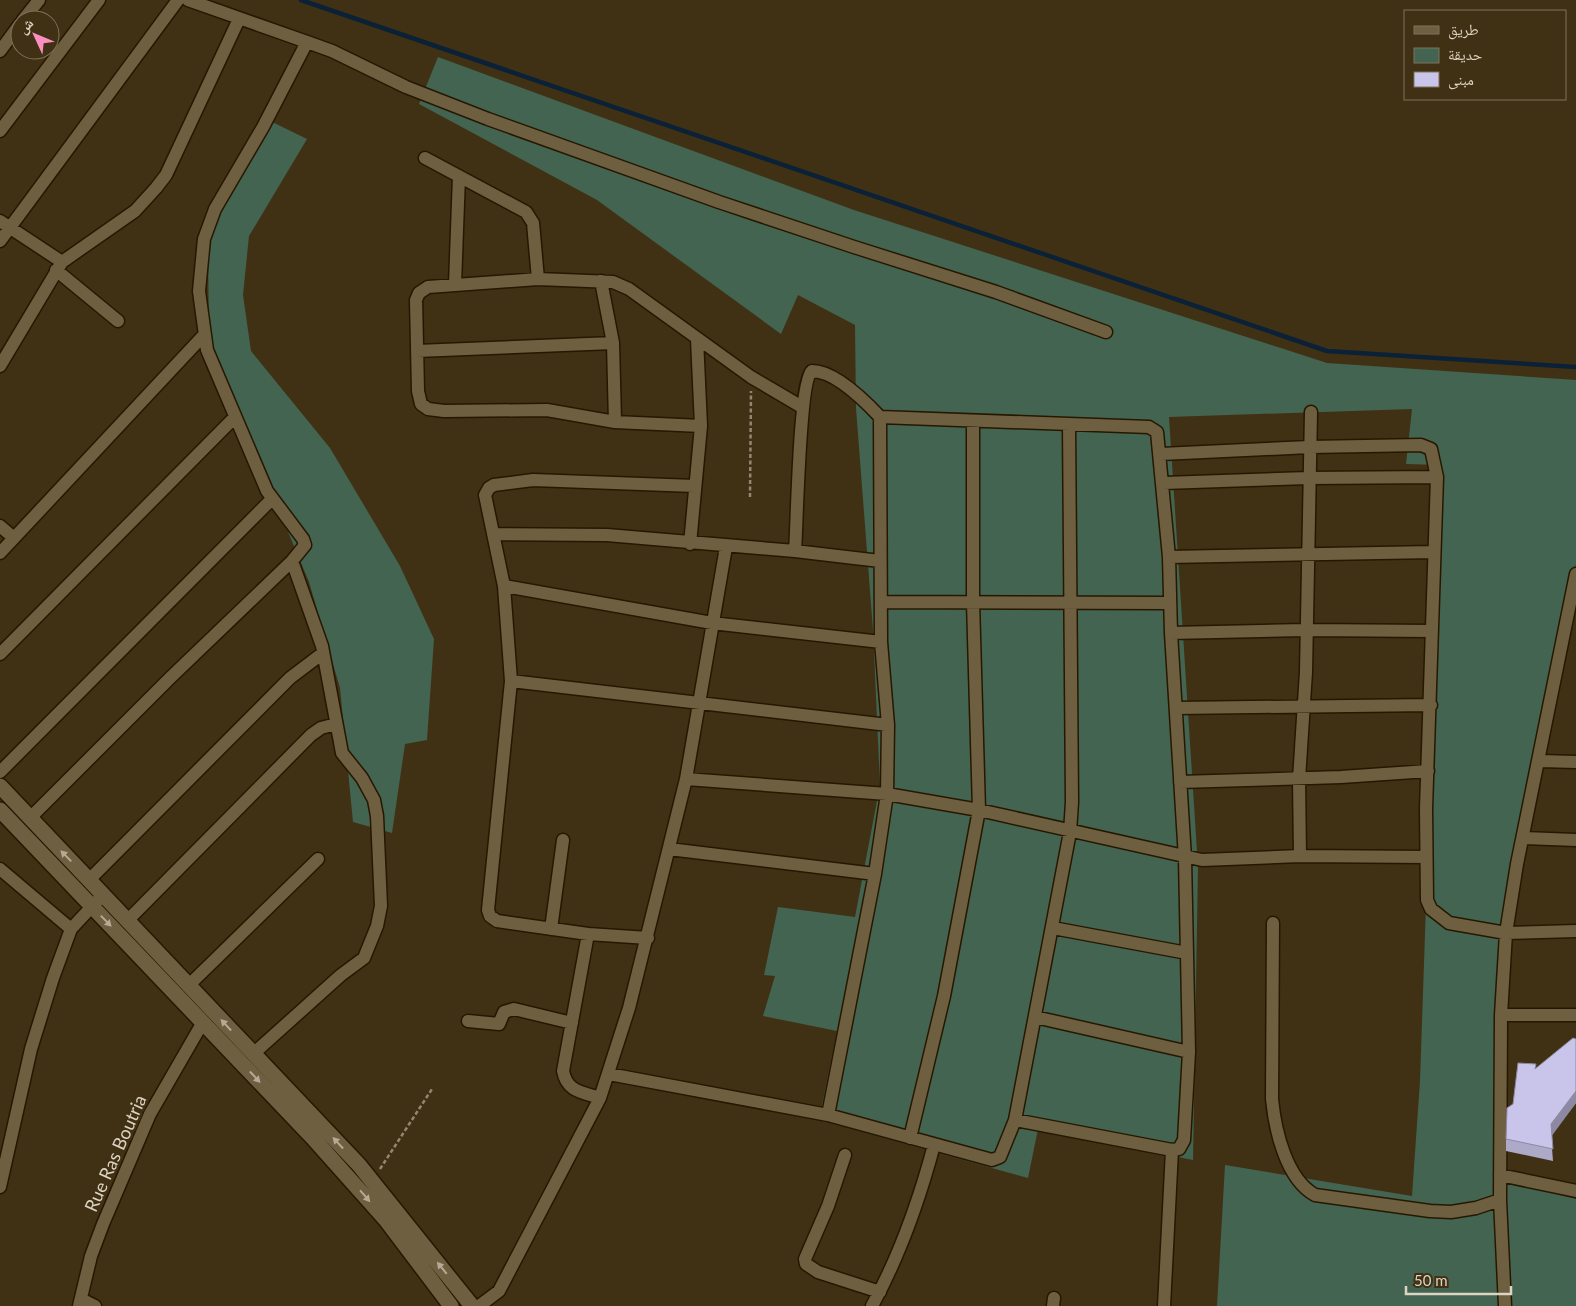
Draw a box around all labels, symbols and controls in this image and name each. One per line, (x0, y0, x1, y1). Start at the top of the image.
north arrow (10, 10, 60, 60)
legend (1404, 10, 1566, 100)
text: ش (14, 14, 37, 38)
text: طريق (1448, 20, 1479, 40)
text: حديقة (1448, 45, 1483, 63)
text: مبنى (1448, 70, 1474, 90)
one-way arrow (60, 850, 72, 862)
one-way arrow (100, 915, 112, 927)
one-way arrow (220, 1019, 232, 1031)
one-way arrow (249, 1070, 261, 1082)
street label: Rue Ras Boutria (79, 1091, 151, 1215)
one-way arrow (332, 1137, 344, 1149)
one-way arrow (359, 1190, 371, 1202)
one-way arrow (436, 1262, 447, 1275)
scale bar (1406, 1264, 1511, 1296)
text: 50 m (1414, 1271, 1448, 1289)

